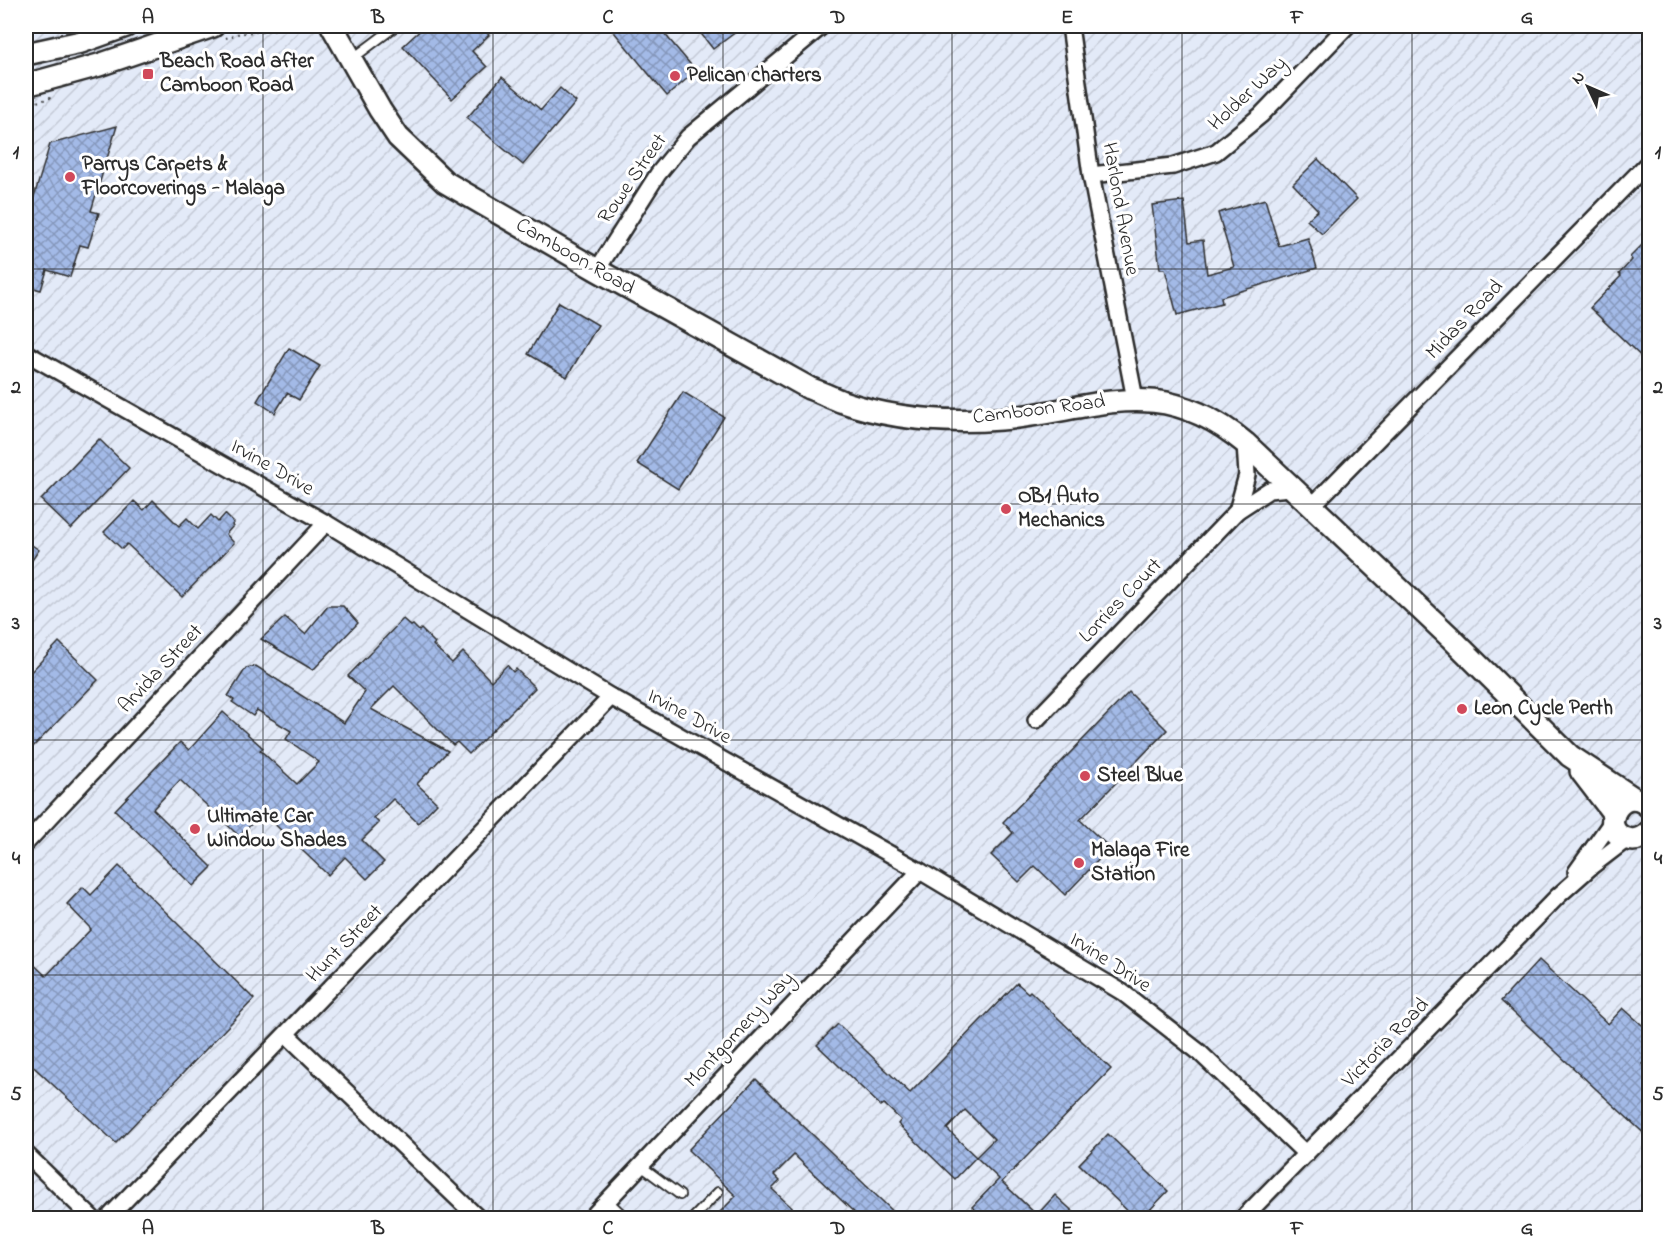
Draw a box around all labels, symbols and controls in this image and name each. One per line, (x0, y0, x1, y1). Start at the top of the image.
text: A (142, 4, 154, 33)
text: B (370, 4, 385, 33)
text: C (603, 4, 614, 33)
text: D (830, 4, 845, 33)
text: E (1061, 4, 1073, 33)
text: F (1290, 4, 1304, 33)
text: G (1521, 4, 1534, 33)
place label: Beach Road after Camboon Road (159, 47, 314, 101)
street label: Holder Way (1202, 50, 1296, 140)
north arrow (1558, 57, 1618, 117)
place label: Pelican charters (687, 61, 822, 91)
text: N (1566, 66, 1591, 90)
marker: Beach Road after Camboon Road (141, 67, 155, 81)
marker: Pelican charters (668, 69, 682, 83)
street label: Rowe Street (591, 128, 675, 230)
text: 1 (13, 139, 20, 168)
text: 1 (1655, 139, 1662, 168)
street label: Harlond Avenue (1094, 140, 1147, 279)
place label: Parrys Carpets & Floorcoverings - Malaga (81, 150, 285, 206)
marker: Parrys Carpets & Floorcoverings - Malaga (63, 170, 77, 184)
street label: Camboon Road (510, 211, 640, 303)
street label: Midas Road (1419, 273, 1511, 367)
text: 2 (10, 374, 21, 403)
text: 2 (1652, 374, 1663, 403)
street label: Camboon Road (971, 387, 1107, 433)
street label: Irvine Drive (225, 432, 320, 504)
place label: OB1 Auto Mechanics (1018, 482, 1105, 536)
marker: OB1 Auto Mechanics (999, 502, 1013, 516)
street label: Lorries Court (1072, 551, 1170, 651)
text: 3 (11, 610, 20, 639)
text: 3 (1653, 610, 1662, 639)
street label: Arvida Street (112, 618, 210, 720)
street label: Irvine Drive (641, 682, 737, 753)
place label: Leon Cycle Perth (1474, 694, 1613, 726)
marker: Leon Cycle Perth (1455, 702, 1469, 716)
place label: Steel Blue (1097, 761, 1183, 791)
marker: Steel Blue (1078, 769, 1092, 783)
place label: Ultimate Car Window Shades (207, 802, 347, 856)
marker: Ultimate Car Window Shades (188, 822, 202, 836)
place label: Malaga Fire Station (1091, 836, 1190, 890)
text: 4 (12, 845, 21, 874)
text: 4 (1654, 845, 1663, 874)
marker: Malaga Fire Station (1072, 856, 1086, 870)
street label: Hunt Street (300, 898, 390, 990)
street label: Irvine Drive (1063, 925, 1157, 1001)
street label: Montgomery Way (678, 965, 804, 1096)
street label: Victoria Road (1335, 991, 1437, 1095)
text: 5 (10, 1081, 22, 1110)
text: 5 (1652, 1081, 1664, 1110)
text: A (142, 1215, 154, 1244)
text: B (370, 1215, 385, 1244)
text: C (603, 1215, 614, 1244)
text: D (830, 1215, 845, 1244)
text: E (1061, 1215, 1073, 1244)
text: F (1290, 1215, 1304, 1244)
text: G (1521, 1215, 1534, 1244)

